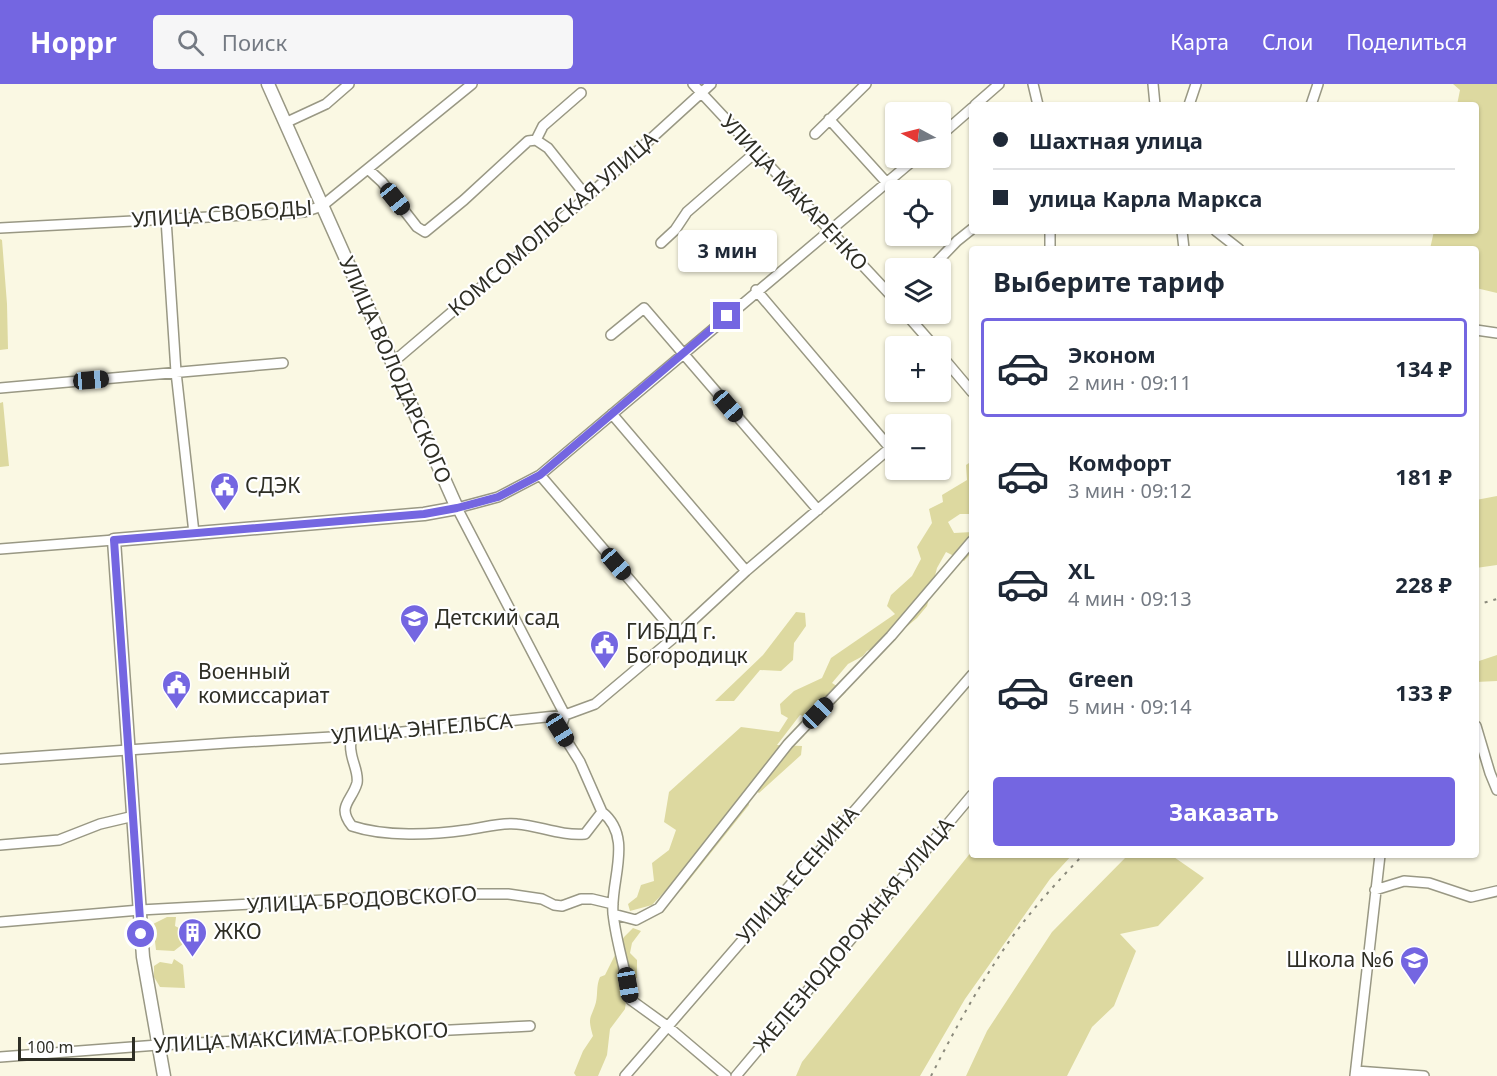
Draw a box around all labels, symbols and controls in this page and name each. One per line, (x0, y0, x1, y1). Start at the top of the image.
search box (153, 15, 573, 69)
text: Hoppr (30, 23, 117, 61)
icon: search (174, 26, 207, 59)
text: Поиск (222, 27, 287, 57)
text: Карта (1170, 28, 1229, 56)
text: Слои (1262, 28, 1313, 56)
text: Поделиться (1346, 28, 1467, 56)
north arrow (885, 102, 951, 168)
map controls (885, 102, 951, 480)
street label: УЛИЦА МАКАРЕНКО (715, 108, 874, 276)
street label: КОМСОМОЛЬСКАЯ УЛИЦА (442, 124, 663, 322)
text: Шахтная улица (1029, 125, 1203, 155)
car (377, 179, 413, 219)
button: locate (885, 180, 951, 246)
text: улица Карла Маркса (1029, 183, 1262, 213)
street label: УЛИЦА СВОБОДЫ (131, 193, 313, 233)
callout: 3 мин (678, 229, 777, 271)
text: 3 мин (698, 237, 757, 264)
street label: УЛИЦА ВОЛОДАРСКОГО (333, 252, 459, 487)
button: layers (885, 258, 951, 324)
text: Выберите тариф (993, 263, 1225, 300)
route end (713, 302, 740, 329)
button: + (885, 336, 951, 402)
text: Эконом (1068, 339, 1156, 369)
icon: car (996, 341, 1050, 395)
text: 134 ₽ (1395, 353, 1452, 383)
car (72, 369, 110, 391)
text: 2 мин · 09:11 (1068, 369, 1192, 396)
car (709, 387, 747, 425)
button: − (885, 414, 951, 480)
text: Комфорт (1068, 447, 1171, 477)
icon: car (996, 449, 1050, 503)
text: 181 ₽ (1395, 461, 1452, 491)
public building icon: СДЭК (208, 470, 240, 512)
place label: СДЭК (245, 471, 300, 499)
text: 3 мин · 09:12 (1068, 477, 1192, 504)
car (597, 545, 635, 583)
text: XL (1068, 555, 1095, 585)
icon: car (996, 557, 1050, 611)
text: 228 ₽ (1395, 569, 1452, 599)
text: 4 мин · 09:13 (1068, 585, 1192, 612)
school or university icon: Детский сад (398, 602, 430, 644)
place label: Детский сад (435, 603, 559, 631)
place label: ГИБДД г. Богородицк (626, 617, 748, 669)
public building icon: ГИБДД г. Богородицк (589, 628, 621, 670)
place label: Военный комиссариат (198, 657, 330, 709)
text: Green (1068, 663, 1134, 693)
icon: car (996, 665, 1050, 719)
public building icon: Военный комиссариат (161, 668, 193, 710)
text: 133 ₽ (1395, 677, 1452, 707)
text: 5 мин · 09:14 (1068, 693, 1192, 720)
car (799, 694, 837, 732)
street label: УЛИЦА ЭНГЕЛЬСА (330, 706, 514, 750)
car (543, 710, 577, 750)
button: Заказать (993, 777, 1455, 846)
street label: УЛИЦА ЕСЕНИНА (730, 799, 865, 949)
street label: ЖЕЛЕЗНОДОРОЖНАЯ УЛИЦА (747, 811, 960, 1057)
street label: УЛИЦА БРОДОВСКОГО (246, 879, 478, 919)
building icon: ЖКО (177, 916, 209, 958)
place label: ЖКО (214, 917, 262, 945)
route start (127, 920, 154, 947)
school or university icon: Школа №6 (1399, 944, 1431, 986)
place label: Школа №6 (1286, 945, 1394, 973)
car (616, 966, 640, 1004)
street label: УЛИЦА МАКСИМА ГОРЬКОГО (153, 1015, 449, 1059)
scale bar (18, 1034, 135, 1062)
text: 100 m (27, 1036, 74, 1058)

